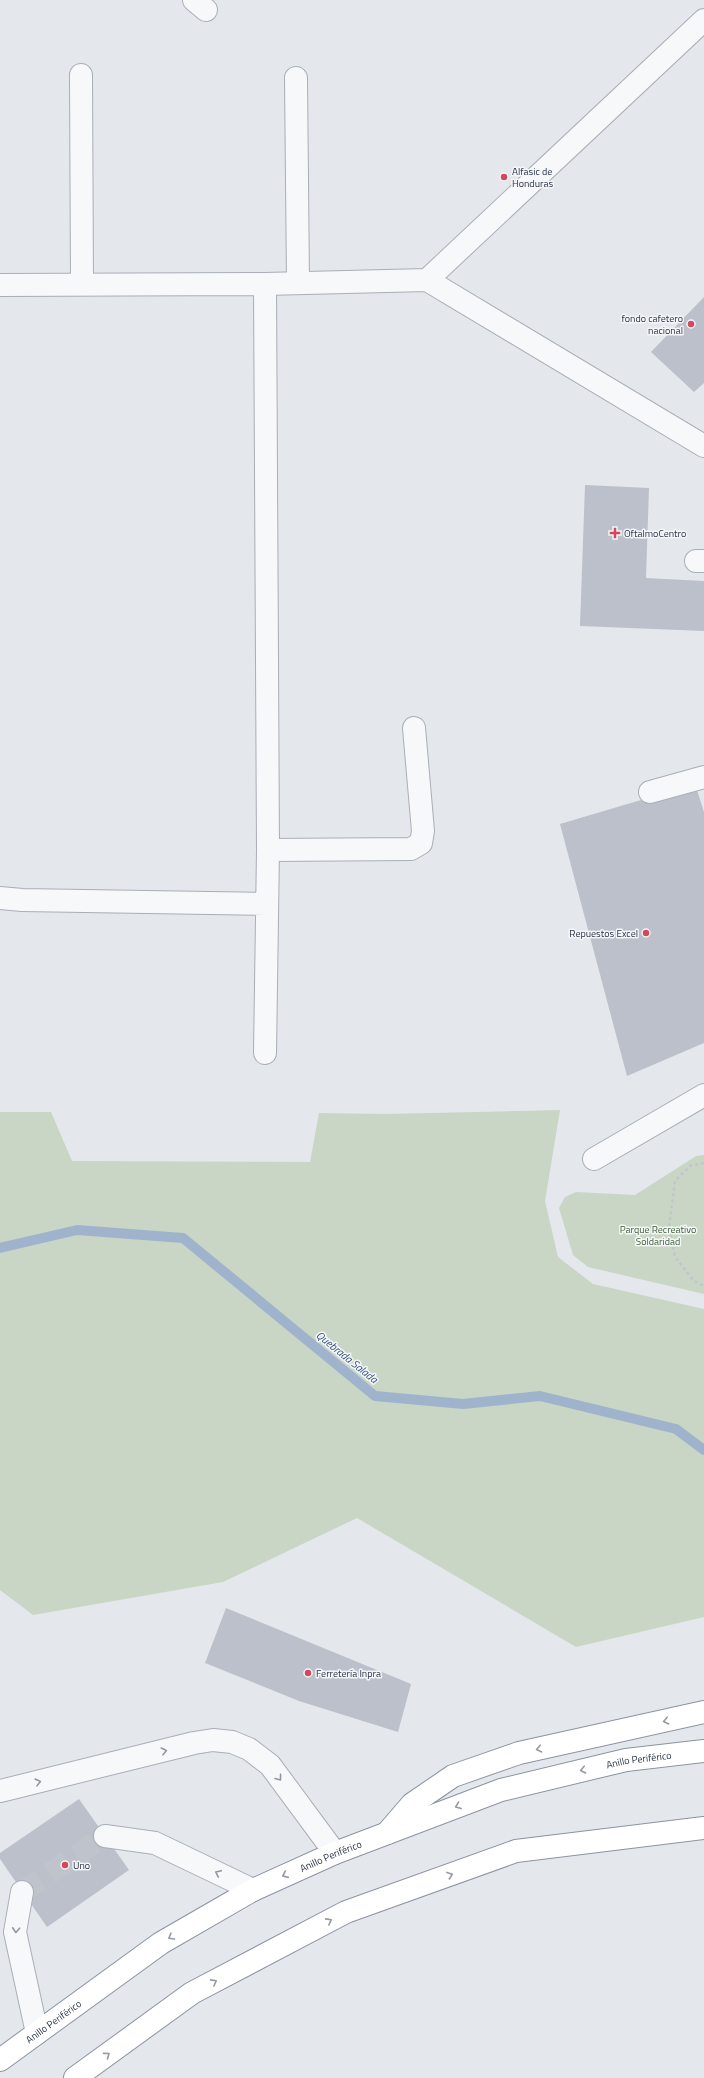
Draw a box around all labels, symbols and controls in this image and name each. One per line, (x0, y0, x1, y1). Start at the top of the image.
place label: Alfasic de Honduras (512, 164, 553, 191)
marker: Alfasic de Honduras (499, 172, 509, 182)
place label: fondo cafetero nacional (622, 311, 683, 338)
marker: fondo cafetero nacional (686, 319, 696, 329)
place label: OftalmoCentro (624, 526, 686, 541)
marker: OftalmoCentro (609, 527, 621, 539)
place label: Repuestos Excel (569, 926, 638, 941)
marker: Repuestos Excel (641, 928, 651, 938)
park label: Parque Recreativo Soldaridad (620, 1222, 696, 1249)
water label: Quebrada Salada (313, 1327, 382, 1387)
place label: Ferretería Inpra (316, 1666, 381, 1681)
marker: Ferretería Inpra (303, 1668, 313, 1678)
one-way arrow (663, 1716, 669, 1724)
one-way arrow (536, 1744, 542, 1752)
one-way arrow (161, 1747, 167, 1755)
street label: Anillo Periférico (605, 1748, 672, 1772)
one-way arrow (579, 1765, 586, 1773)
one-way arrow (275, 1774, 282, 1781)
one-way arrow (35, 1778, 41, 1786)
one-way arrow (455, 1802, 462, 1810)
street label: Anillo Periférico (297, 1837, 364, 1876)
place label: Uno (73, 1858, 90, 1873)
marker: Uno (60, 1860, 70, 1870)
one-way arrow (215, 1870, 222, 1878)
one-way arrow (282, 1871, 289, 1879)
one-way arrow (446, 1871, 453, 1879)
one-way arrow (324, 1918, 332, 1926)
one-way arrow (12, 1927, 20, 1933)
one-way arrow (168, 1932, 175, 1940)
one-way arrow (209, 1979, 217, 1986)
street label: Anillo Periférico (23, 1996, 85, 2047)
one-way arrow (102, 2053, 109, 2060)

